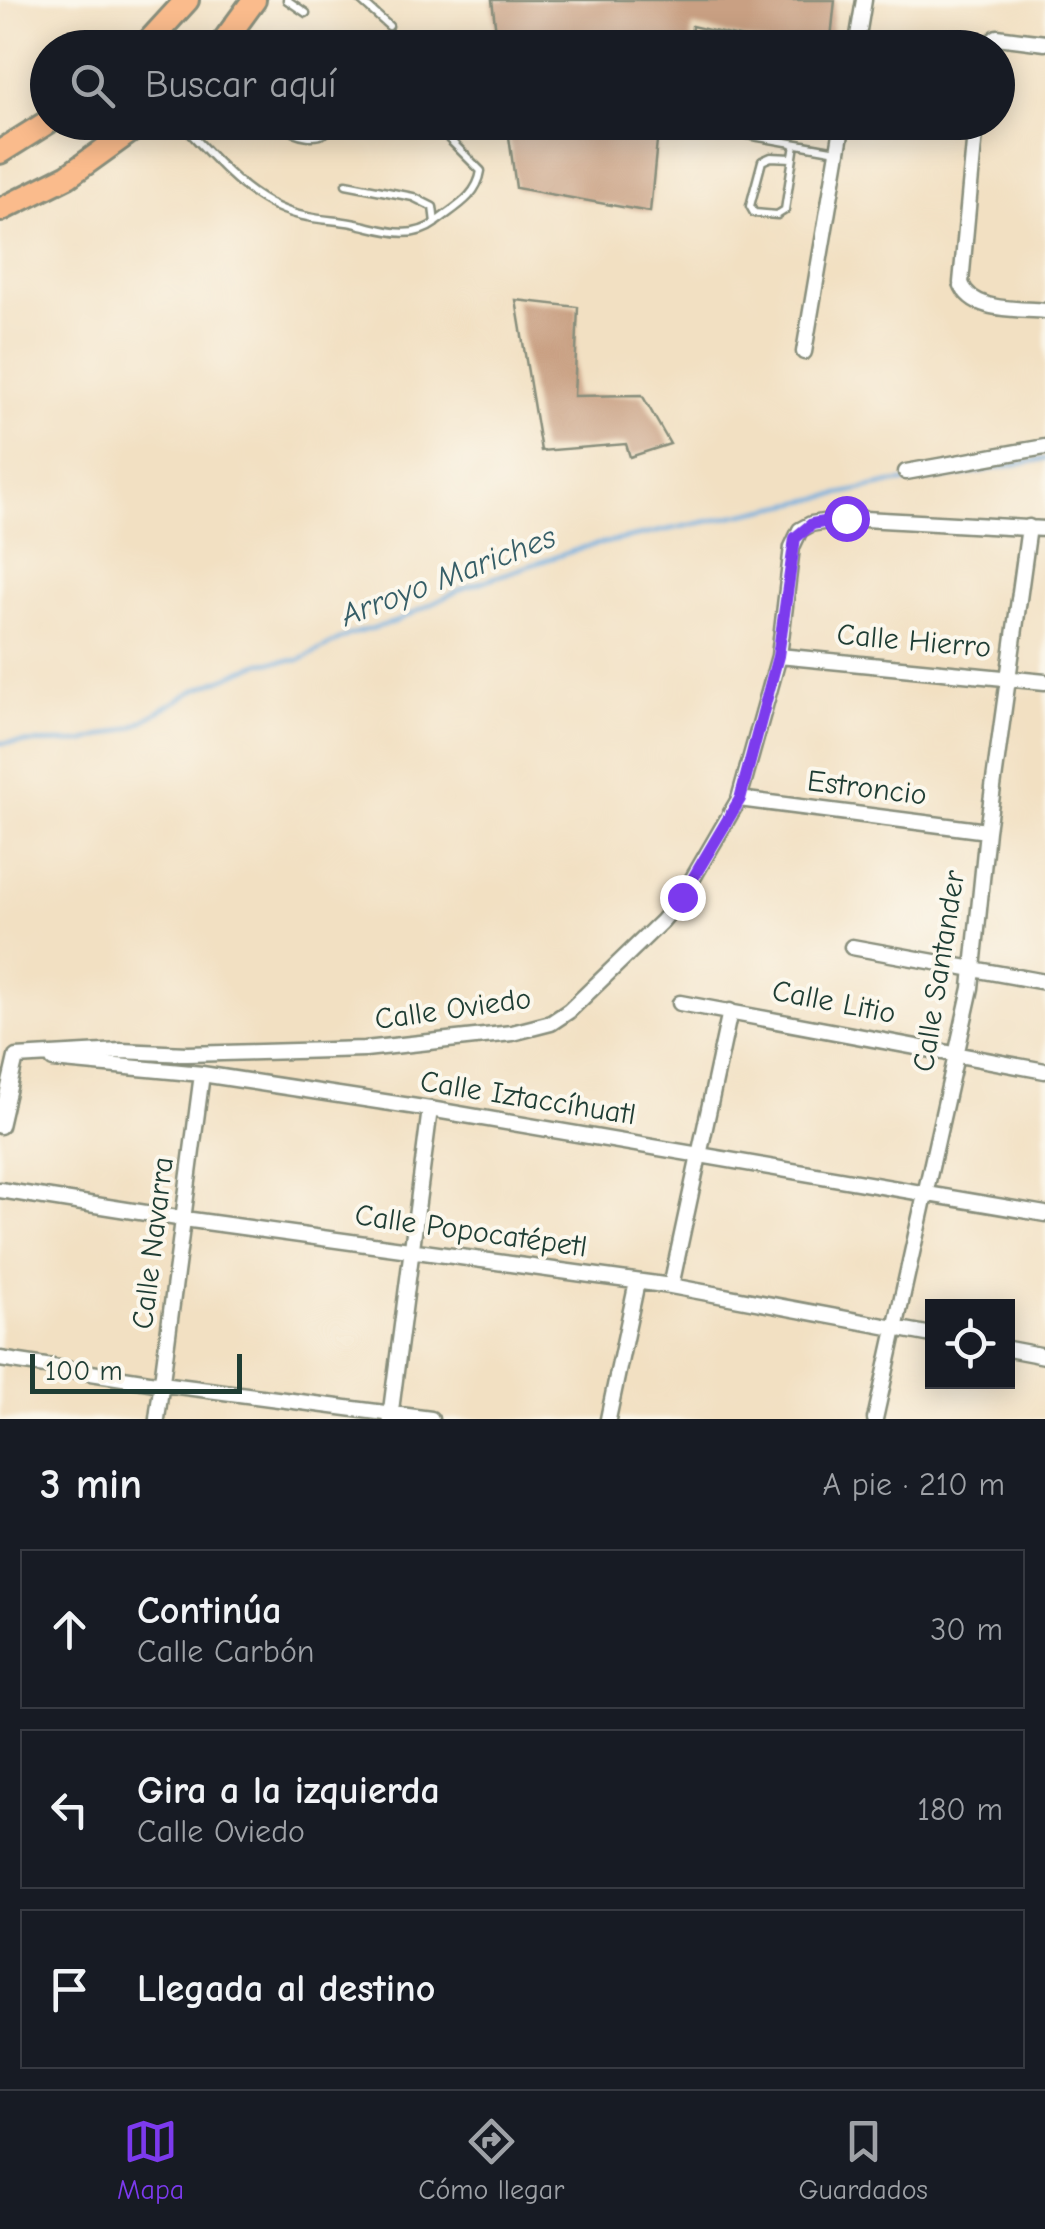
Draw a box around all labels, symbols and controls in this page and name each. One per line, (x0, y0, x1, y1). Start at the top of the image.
search box (30, 30, 1015, 140)
icon: search (65, 58, 120, 113)
text: Buscar aquí (145, 63, 337, 107)
route start (824, 496, 870, 542)
water label: Arroyo Mariches (334, 518, 561, 634)
street label: Calle Hierro (835, 617, 993, 665)
street label: Estroncio (805, 763, 929, 813)
street label: Calle Santander (906, 868, 972, 1074)
route end (660, 875, 706, 921)
street label: Calle Litio (769, 973, 899, 1031)
street label: Calle Oviedo (373, 981, 533, 1037)
street label: Calle Iztaccíhuatl (418, 1064, 638, 1132)
street label: Calle Navarra (125, 1155, 181, 1331)
street label: Calle Popocatépetl (353, 1197, 589, 1265)
map controls (925, 1299, 1015, 1389)
button: locate (925, 1299, 1015, 1389)
scale bar (30, 1349, 242, 1394)
text: 100 m (45, 1355, 123, 1387)
text: 3 min (40, 1460, 142, 1509)
text: A pie · 210 m (822, 1466, 1005, 1503)
text: Continúa (137, 1589, 281, 1633)
icon: ahead (42, 1602, 97, 1657)
text: 30 m (930, 1611, 1003, 1648)
text: Calle Carbón (137, 1633, 315, 1670)
text: Gira a la izquierda (137, 1769, 440, 1813)
icon: left (42, 1782, 97, 1837)
text: 180 m (917, 1791, 1003, 1828)
text: Calle Oviedo (137, 1813, 305, 1850)
icon: arrive (42, 1962, 97, 2017)
text: Llegada al destino (137, 1967, 435, 2011)
tab: Mapa (117, 2114, 184, 2206)
tab: Cómo llegar (418, 2114, 564, 2206)
tab: Guardados (798, 2114, 928, 2206)

